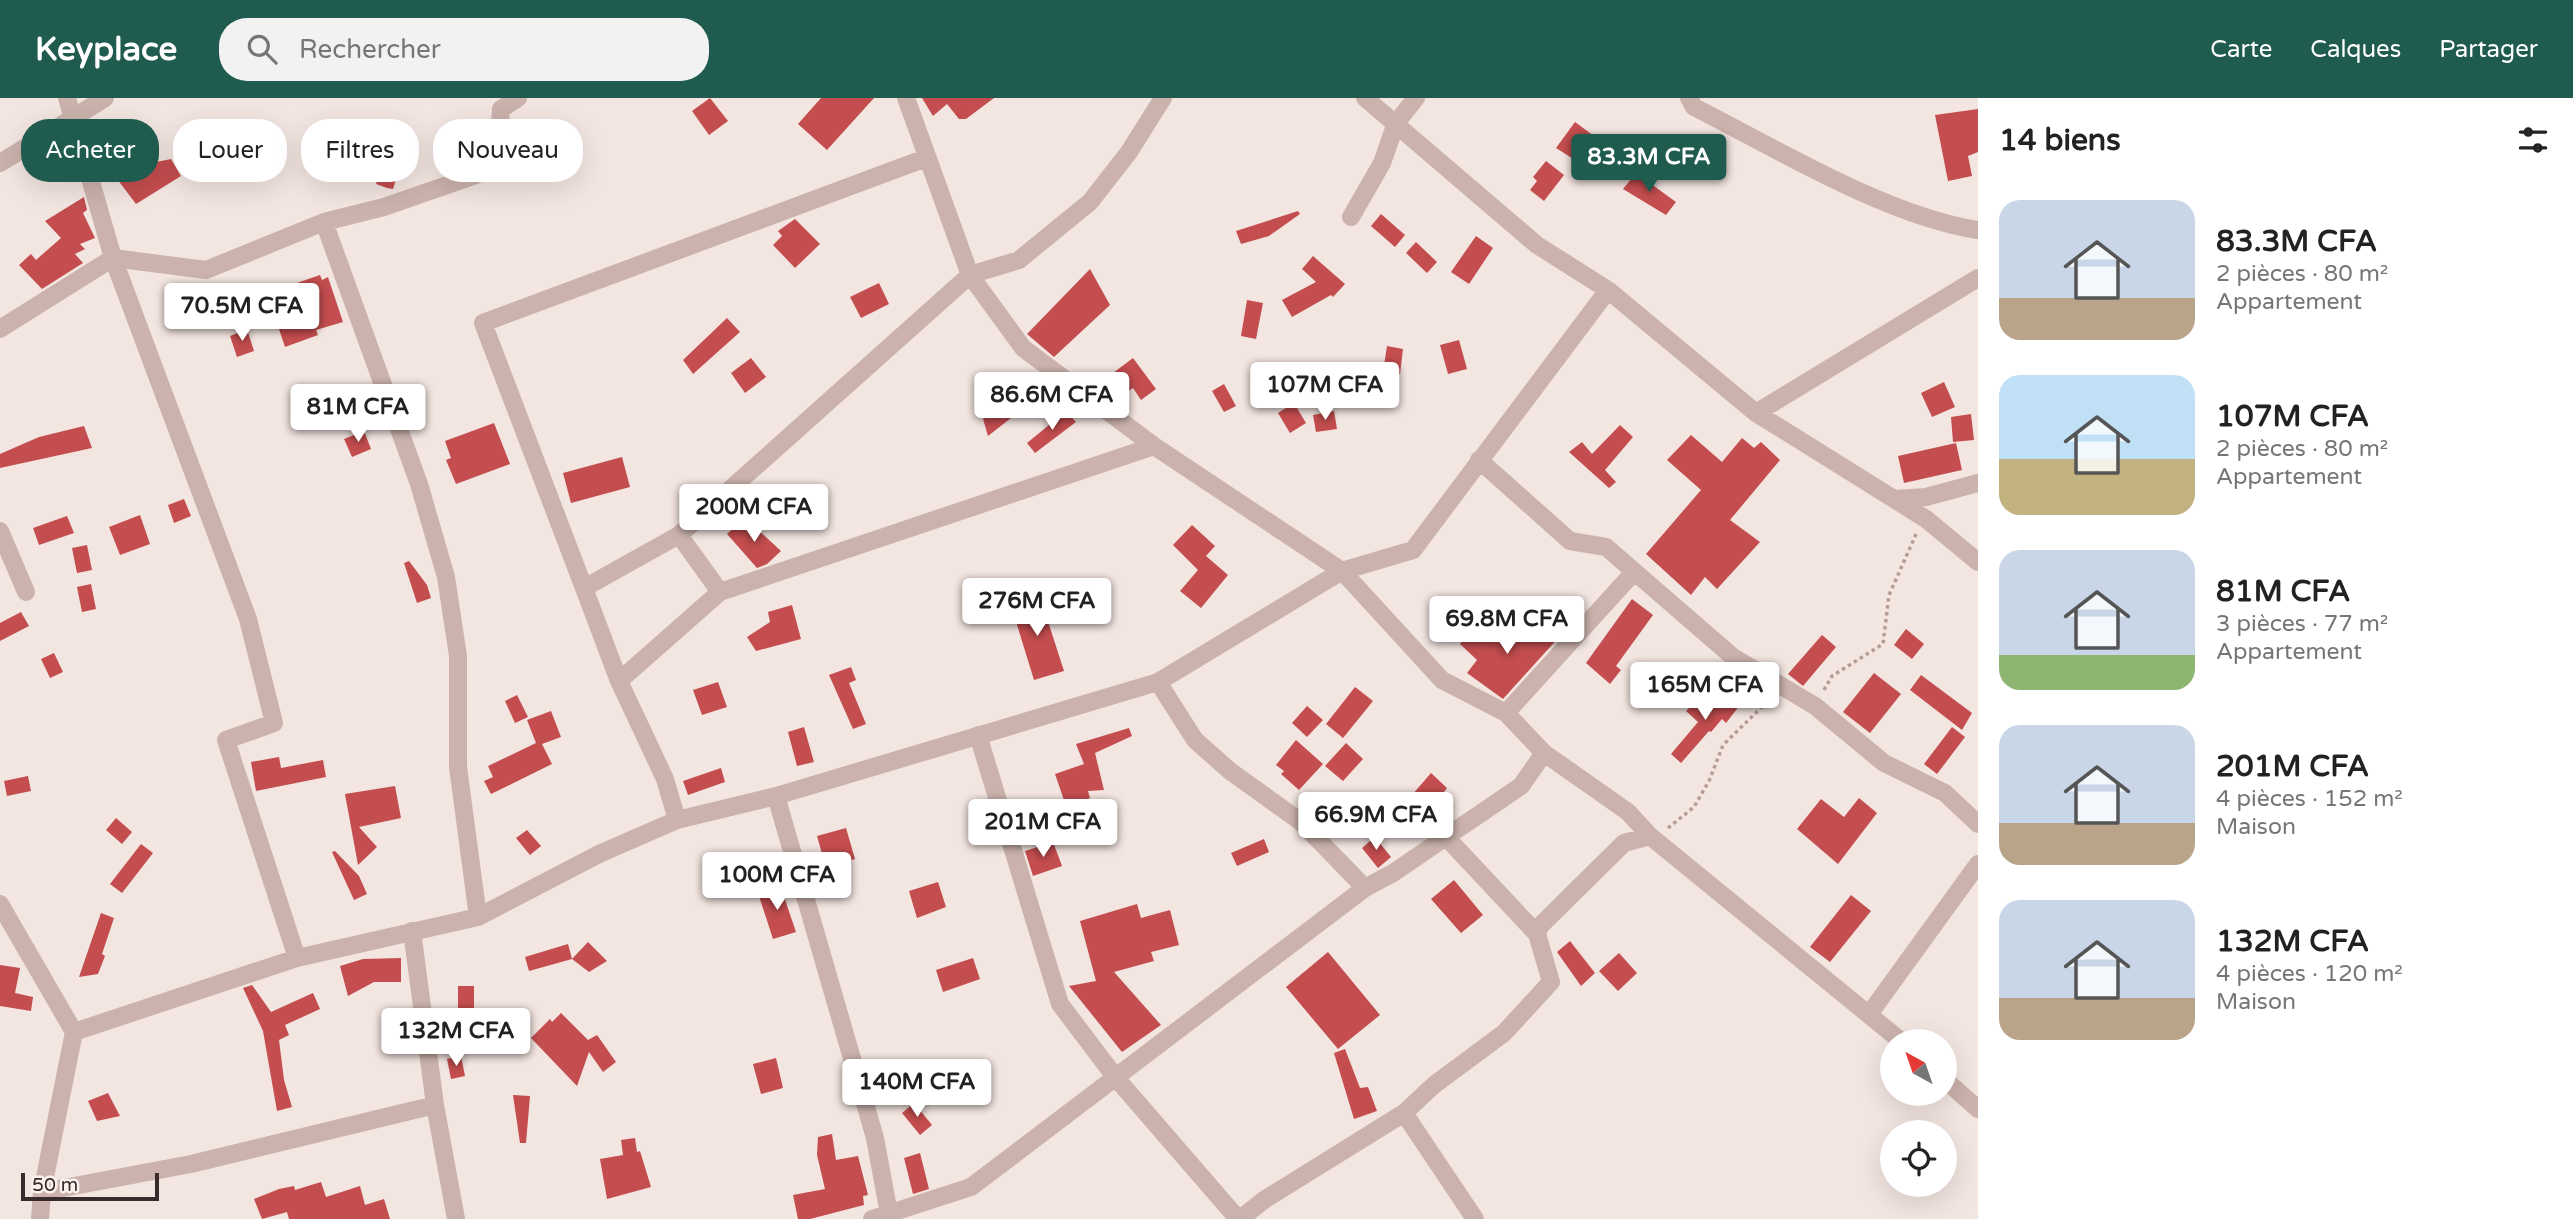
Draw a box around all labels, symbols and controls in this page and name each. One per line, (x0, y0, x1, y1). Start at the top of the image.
search box (219, 18, 709, 81)
text: Keyplace (35, 30, 177, 69)
icon: search (243, 30, 281, 68)
text: Rechercher (299, 34, 441, 65)
text: Carte (2210, 35, 2272, 64)
text: Calques (2310, 35, 2401, 64)
text: Partager (2439, 35, 2538, 64)
chip: Acheter (21, 119, 159, 182)
chip: Louer (173, 119, 287, 182)
chip: Filtres (301, 119, 419, 182)
chip: Nouveau (433, 119, 583, 182)
icon: filters (2514, 121, 2552, 159)
text: 14 biens (1999, 122, 2121, 159)
pin: 83.3M CFA (1569, 134, 1729, 194)
text: 83.3M CFA (1587, 143, 1711, 171)
text: 83.3M CFA (2216, 223, 2377, 260)
icon: home (2055, 228, 2139, 312)
text: 2 pièces · 80 m² (2216, 260, 2388, 288)
pin: 70.5M CFA (162, 284, 322, 343)
text: Appartement (2216, 288, 2362, 316)
text: 70.5M CFA (180, 292, 304, 320)
pin: 107M CFA (1253, 362, 1397, 422)
text: 107M CFA (1266, 371, 1384, 399)
pin: 86.6M CFA (972, 372, 1132, 432)
text: 86.6M CFA (990, 381, 1114, 409)
pin: 81M CFA (293, 384, 423, 444)
text: 81M CFA (306, 393, 410, 421)
text: 107M CFA (2216, 398, 2369, 435)
icon: home (2055, 403, 2139, 487)
text: 2 pièces · 80 m² (2216, 435, 2388, 463)
text: Appartement (2216, 463, 2362, 491)
pin: 200M CFA (682, 484, 826, 544)
text: 200M CFA (695, 493, 813, 521)
text: 81M CFA (2216, 573, 2350, 610)
pin: 276M CFA (965, 578, 1109, 638)
icon: home (2055, 578, 2139, 662)
text: 276M CFA (978, 587, 1096, 615)
pin: 69.8M CFA (1427, 596, 1587, 656)
text: 69.8M CFA (1445, 605, 1569, 633)
text: 3 pièces · 77 m² (2216, 610, 2388, 638)
text: Appartement (2216, 638, 2362, 666)
pin: 165M CFA (1633, 662, 1777, 722)
text: 165M CFA (1646, 671, 1764, 699)
text: 201M CFA (2216, 748, 2369, 785)
icon: home (2055, 753, 2139, 837)
text: 4 pièces · 152 m² (2216, 785, 2403, 813)
pin: 66.9M CFA (1296, 792, 1456, 852)
pin: 201M CFA (971, 800, 1115, 859)
text: 66.9M CFA (1314, 801, 1438, 829)
text: 201M CFA (984, 808, 1102, 836)
text: Maison (2216, 813, 2296, 841)
pin: 100M CFA (705, 852, 849, 912)
text: 100M CFA (718, 861, 836, 889)
text: 132M CFA (2216, 923, 2369, 960)
icon: home (2055, 928, 2139, 1012)
text: 4 pièces · 120 m² (2216, 960, 2403, 988)
text: Maison (2216, 988, 2296, 1016)
pin: 132M CFA (384, 1009, 528, 1068)
text: 132M CFA (397, 1017, 515, 1045)
north arrow (1880, 1029, 1956, 1106)
map controls (1880, 1029, 1957, 1197)
pin: 140M CFA (845, 1060, 989, 1119)
text: 140M CFA (858, 1068, 976, 1096)
button: locate (1880, 1120, 1957, 1197)
scale bar (21, 1170, 159, 1202)
text: 50 m (32, 1174, 78, 1196)

